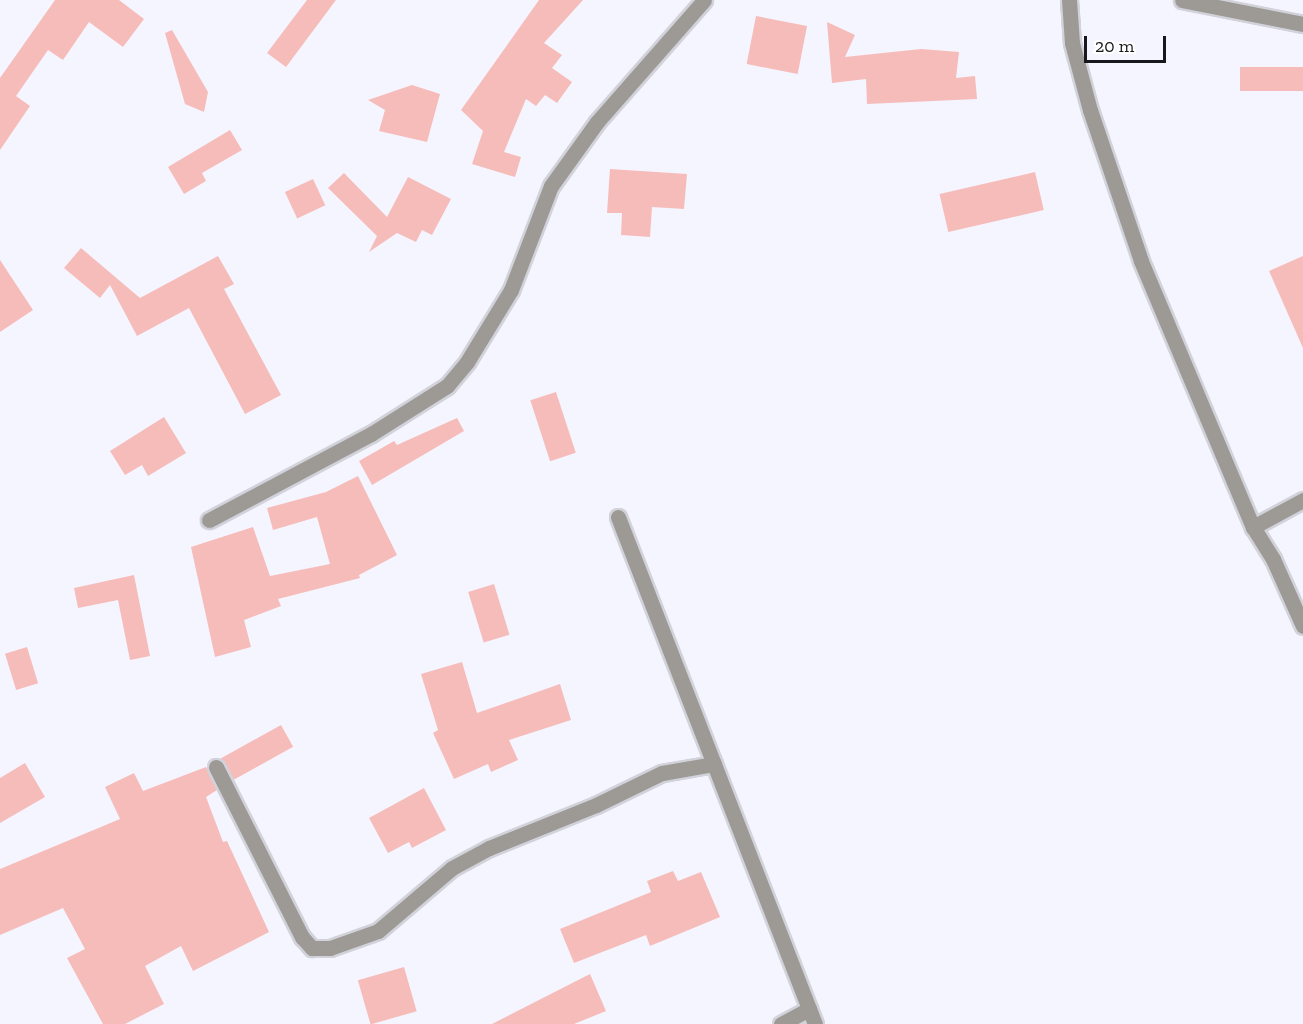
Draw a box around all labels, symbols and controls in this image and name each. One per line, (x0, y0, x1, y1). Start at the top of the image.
scale bar (1087, 24, 1170, 62)
text: 20 m (1095, 35, 1134, 57)

